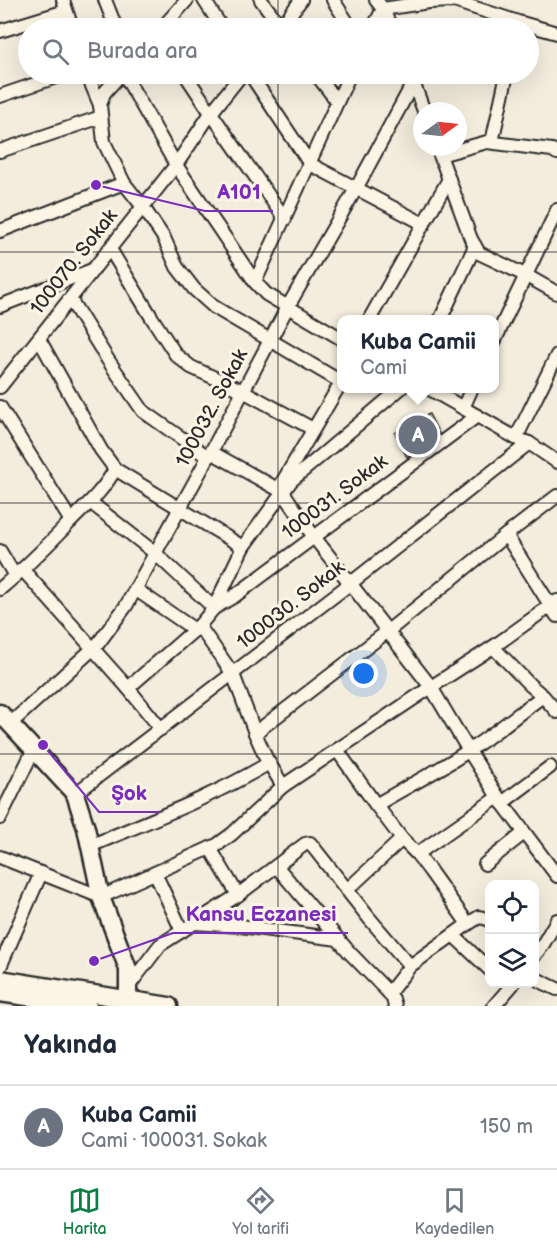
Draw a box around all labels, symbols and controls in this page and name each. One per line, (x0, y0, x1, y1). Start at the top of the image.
search box (18, 18, 539, 84)
icon: search (39, 35, 72, 68)
text: Burada ara (87, 38, 198, 65)
north arrow (413, 102, 467, 156)
callout: A101 (205, 172, 273, 211)
text: A101 (216, 180, 261, 205)
street label: 100070. Sokak (25, 204, 123, 320)
popup (337, 315, 499, 393)
text: Kuba Camii (360, 329, 476, 356)
street label: 100032. Sokak (171, 345, 253, 471)
text: Cami (360, 356, 407, 380)
pin: A (398, 412, 438, 458)
street label: 100031. Sokak (277, 449, 393, 544)
street label: 100030. Sokak (232, 555, 350, 654)
your location (349, 659, 378, 688)
callout: Şok (99, 773, 159, 812)
text: Şok (111, 781, 147, 806)
map controls (485, 880, 539, 988)
button: locate (485, 880, 539, 934)
callout: Kansu Eczanesi (173, 894, 348, 933)
text: Kansu Eczanesi (186, 902, 336, 927)
button: layers (485, 934, 539, 988)
text: Yakında (24, 1030, 117, 1061)
text: Kuba Camii (81, 1102, 197, 1129)
text: A (37, 1115, 50, 1139)
text: 150 m (480, 1115, 533, 1139)
text: Cami · 100031. Sokak (81, 1129, 267, 1153)
tab: Harita (63, 1184, 107, 1239)
tab: Yol tarifi (232, 1184, 289, 1239)
tab: Kaydedilen (415, 1184, 494, 1239)

